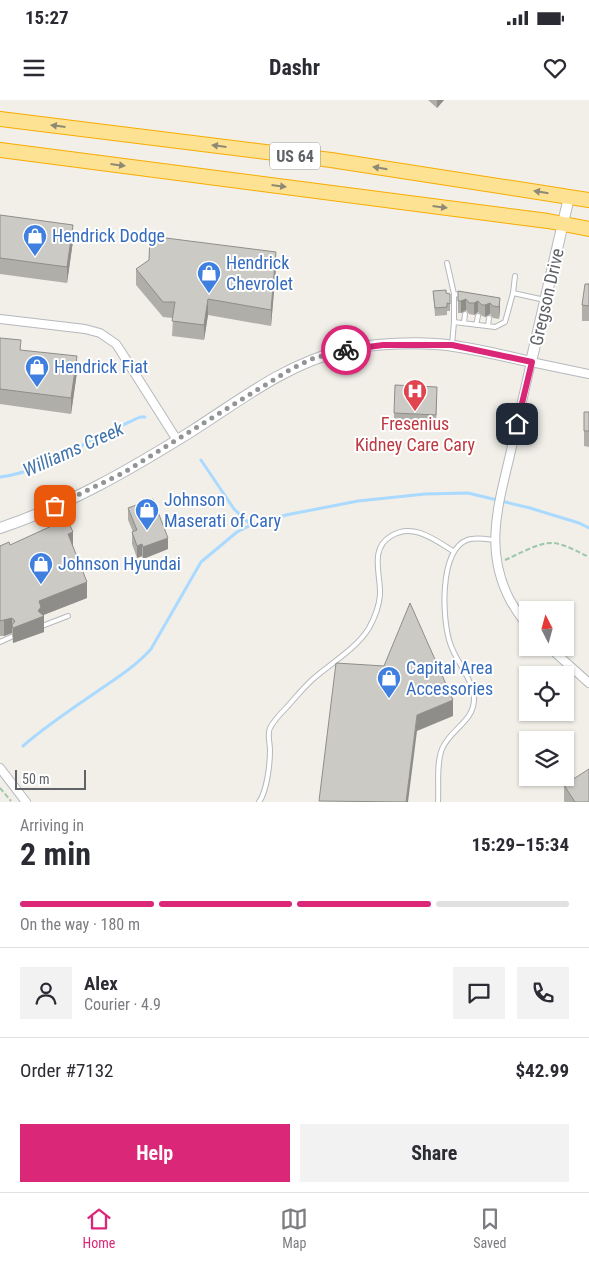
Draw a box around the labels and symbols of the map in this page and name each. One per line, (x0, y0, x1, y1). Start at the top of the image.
one-way arrow (50, 122, 66, 130)
one-way arrow (211, 142, 227, 150)
road number: US 64 (270, 142, 320, 170)
one-way arrow (110, 161, 126, 169)
one-way arrow (372, 163, 388, 171)
one-way arrow (271, 182, 287, 190)
one-way arrow (533, 188, 549, 196)
one-way arrow (432, 203, 448, 211)
shop icon: Hendrick Dodge (22, 223, 48, 257)
place label: Hendrick Dodge (52, 225, 165, 246)
street label: Gregson Drive (525, 246, 568, 348)
place label: Hendrick Chevrolet (226, 252, 293, 294)
shop icon: Hendrick Chevrolet (196, 260, 222, 294)
courier (321, 325, 371, 375)
shop icon: Hendrick Fiat (24, 354, 50, 388)
place label: Hendrick Fiat (54, 356, 148, 377)
hospital icon: Fresenius Kidney Care Cary (402, 378, 428, 412)
pin (496, 403, 538, 445)
place label: Fresenius Kidney Care Cary (355, 413, 476, 455)
water label: Williams Creek (19, 417, 128, 482)
pin (34, 485, 76, 527)
place label: Johnson Maserati of Cary (164, 489, 282, 531)
shop icon: Johnson Maserati of Cary (134, 497, 160, 531)
shop icon: Johnson Hyundai (28, 551, 54, 585)
place label: Johnson Hyundai (58, 553, 181, 574)
north arrow (519, 601, 574, 656)
place label: Capital Area Accessories (406, 657, 493, 699)
shop icon: Capital Area Accessories (376, 665, 402, 699)
scale bar (15, 767, 86, 790)

